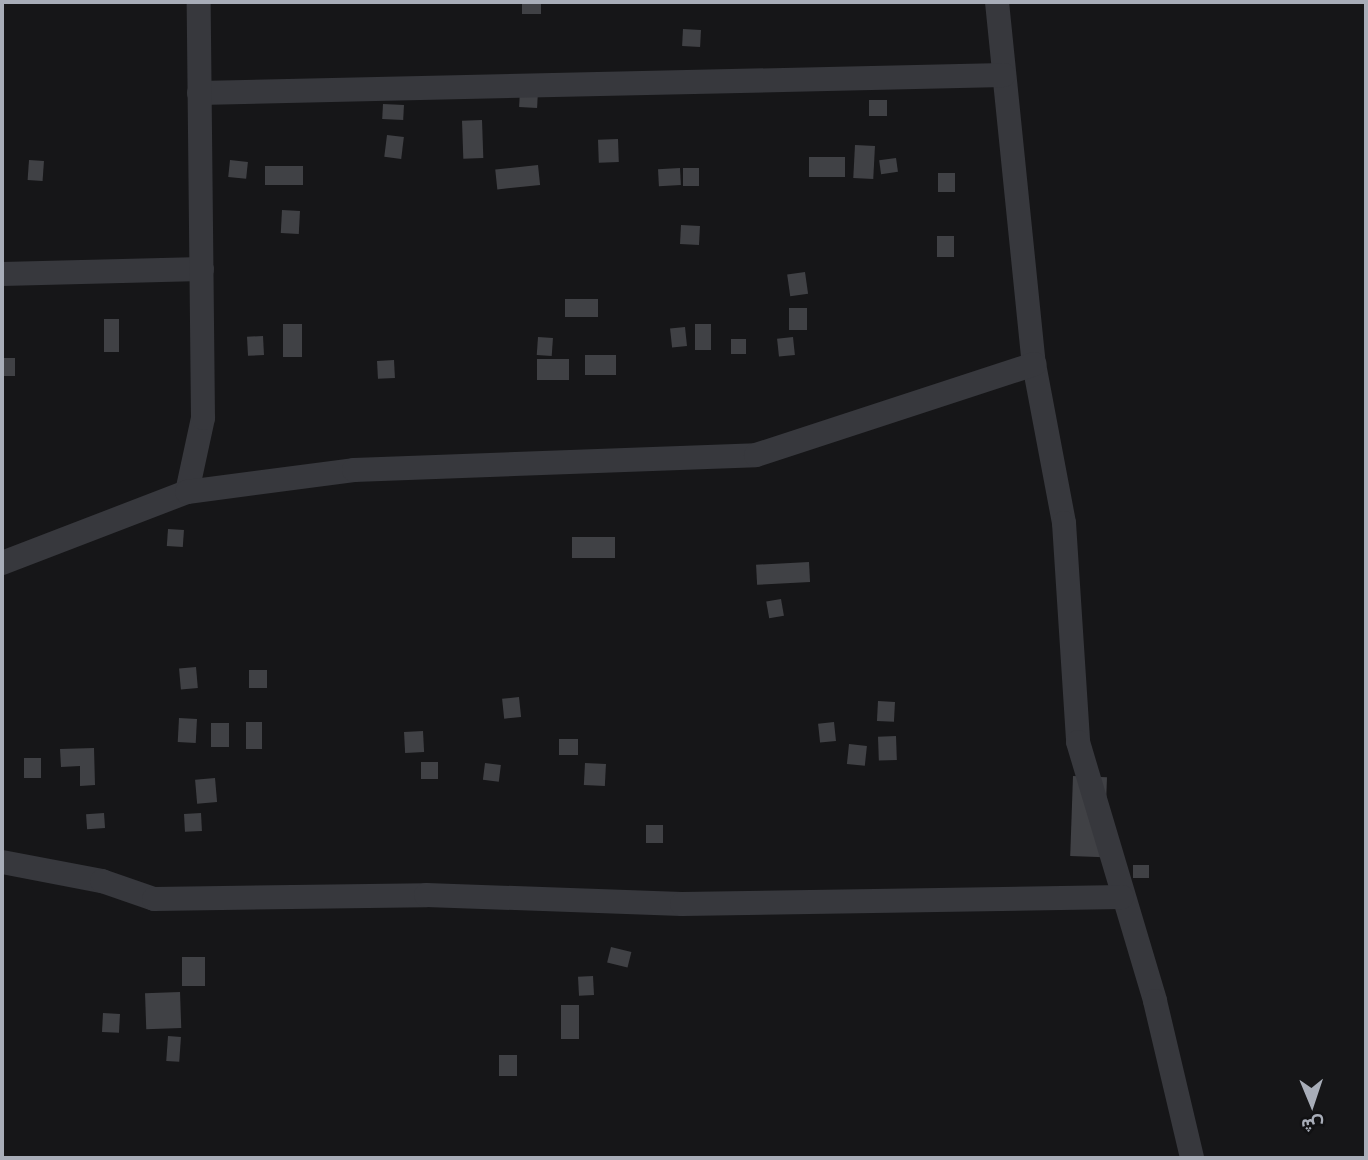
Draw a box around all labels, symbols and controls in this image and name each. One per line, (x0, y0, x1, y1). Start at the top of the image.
north arrow (1277, 1069, 1347, 1139)
text: ش (1301, 1114, 1325, 1137)

